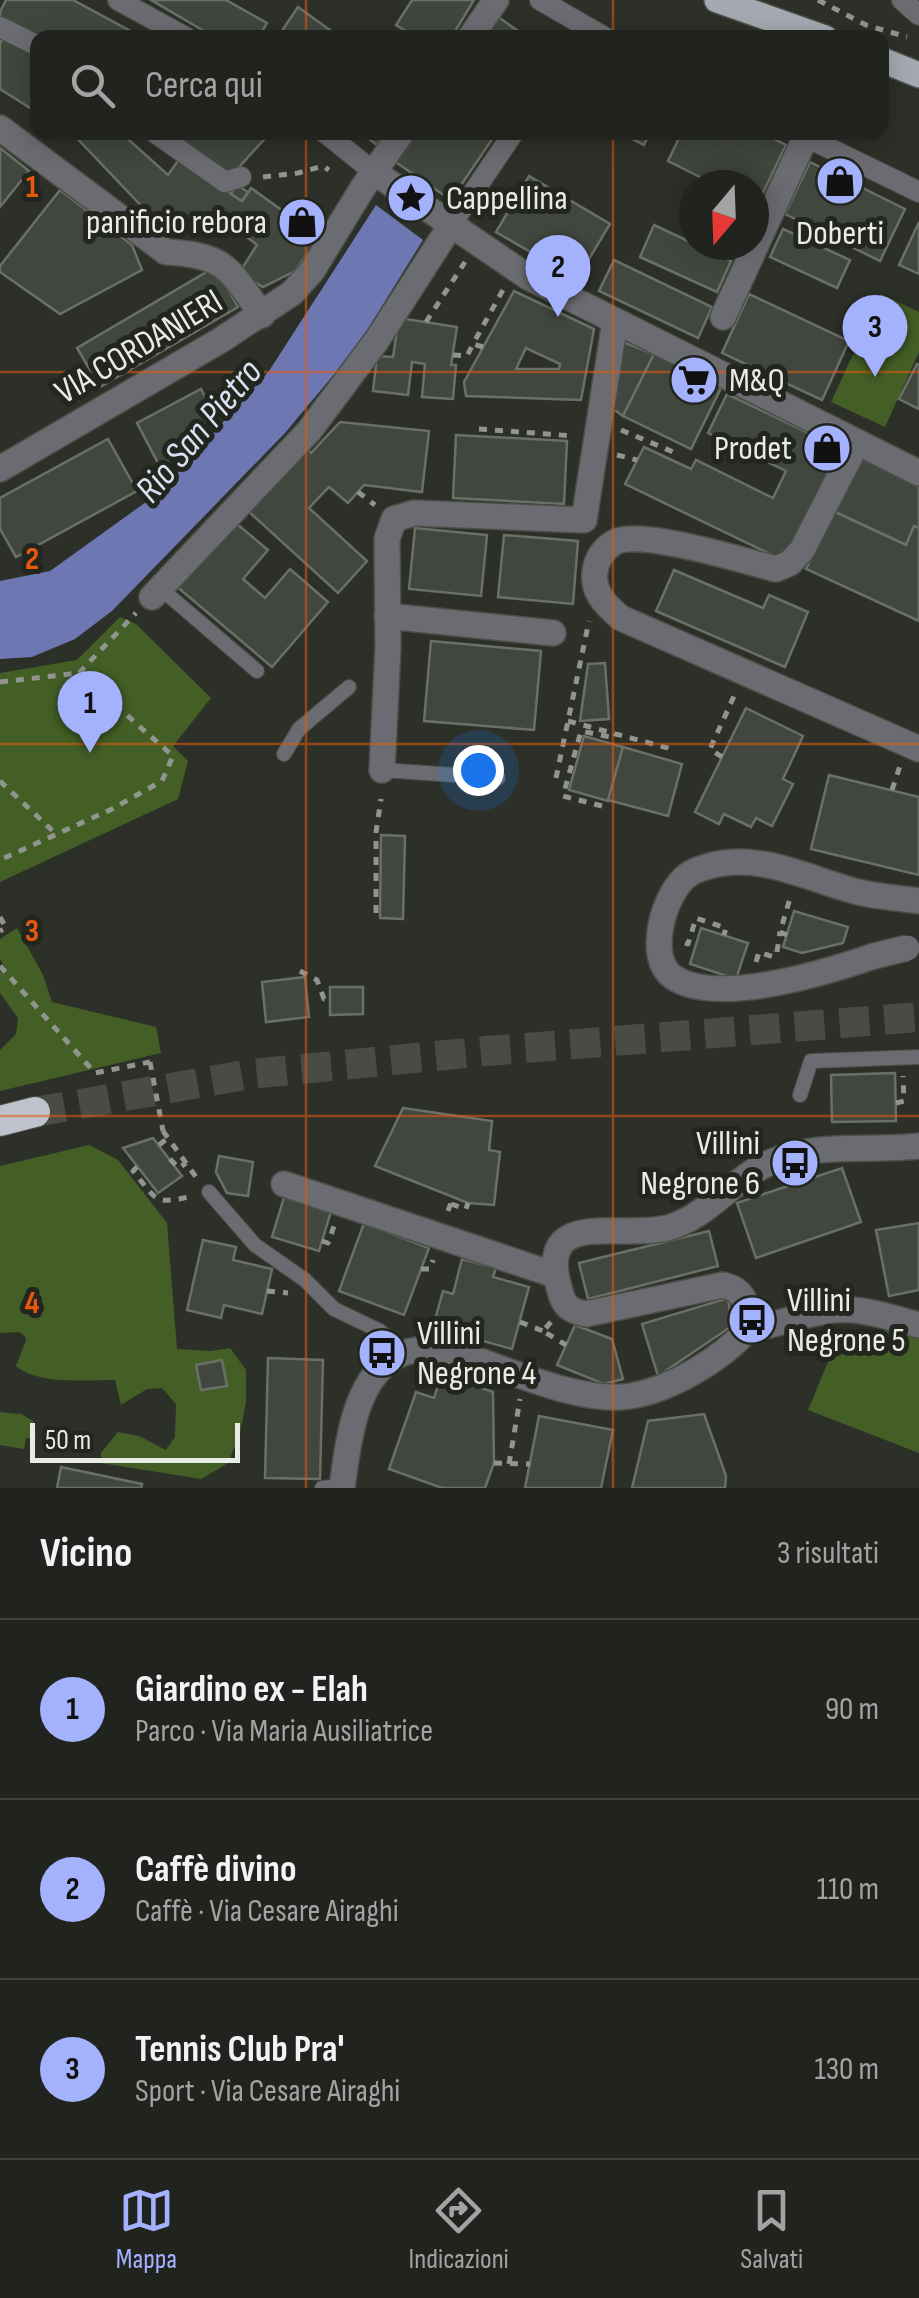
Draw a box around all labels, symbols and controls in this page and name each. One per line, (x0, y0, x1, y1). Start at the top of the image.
search box (30, 30, 889, 140)
icon: search (65, 58, 120, 113)
text: Cerca qui (145, 63, 263, 108)
shop icon: Doberti (814, 155, 866, 207)
text: 1 (26, 168, 39, 207)
north arrow (679, 170, 769, 260)
place icon: Cappellina (385, 172, 437, 224)
place label: Cappellina (446, 177, 568, 220)
shop icon: panificio rebora (276, 196, 328, 248)
place label: panificio rebora (86, 201, 267, 244)
place label: Doberti (796, 212, 884, 255)
pin: 2 (526, 234, 590, 317)
street label: VIA CORDANIERI (47, 280, 231, 414)
pin: 3 (842, 294, 908, 377)
water label: Rio San Pietro (126, 350, 272, 512)
supermarket icon: M&Q (668, 354, 720, 406)
place label: M&Q (729, 359, 785, 402)
shop icon: Prodet (801, 422, 853, 474)
place label: Prodet (714, 427, 792, 470)
text: 2 (25, 540, 39, 579)
pin: 1 (58, 670, 122, 753)
your location (453, 745, 504, 796)
text: 3 (25, 912, 39, 951)
place label: Villini Negrone 6 (640, 1122, 760, 1205)
bus stop icon: Villini Negrone 6 (769, 1137, 821, 1189)
place label: Villini Negrone 5 (787, 1279, 906, 1362)
text: 4 (25, 1284, 40, 1323)
bus stop icon: Villini Negrone 5 (726, 1294, 778, 1346)
place label: Villini Negrone 4 (417, 1312, 536, 1395)
bus stop icon: Villini Negrone 4 (356, 1327, 408, 1379)
scale bar (30, 1418, 240, 1462)
text: 50 m (45, 1424, 91, 1457)
text: Vicino (40, 1528, 132, 1579)
text: 3 risultati (777, 1534, 879, 1573)
text: Giardino ex - Elah (135, 1667, 368, 1712)
text: 1 (66, 1690, 79, 1729)
text: 90 m (825, 1690, 879, 1729)
text: Parco · Via Maria Ausiliatrice (135, 1712, 433, 1751)
text: Caffè divino (135, 1847, 296, 1892)
text: 2 (65, 1870, 80, 1909)
text: 110 m (817, 1870, 879, 1909)
text: Caffè · Via Cesare Airaghi (135, 1892, 399, 1931)
text: Tennis Club Pra' (135, 2027, 344, 2072)
text: 3 (65, 2050, 80, 2089)
text: 130 m (814, 2050, 879, 2089)
text: Sport · Via Cesare Airaghi (135, 2072, 400, 2111)
tab: Mappa (116, 2183, 177, 2276)
tab: Indicazioni (409, 2183, 509, 2276)
tab: Salvati (740, 2183, 803, 2276)

